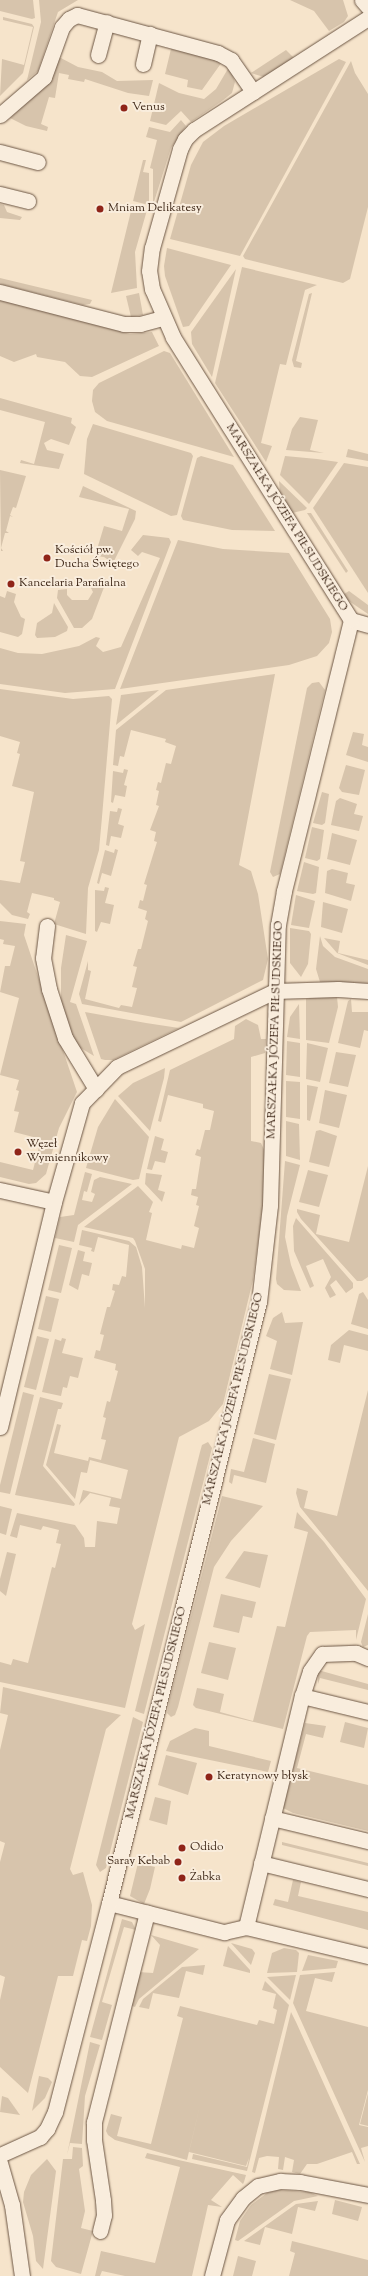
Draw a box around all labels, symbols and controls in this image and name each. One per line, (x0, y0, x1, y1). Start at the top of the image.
place label: Venus (132, 101, 165, 115)
marker: Venus (119, 103, 129, 113)
place label: Mniam Delikatesy (108, 202, 202, 216)
marker: Mniam Delikatesy (95, 204, 105, 214)
street label: MARSZAŁKA JÓZEFA PIŁSUDSKIEGO (222, 422, 350, 614)
place label: Kościół pw. Ducha Świętego (55, 544, 139, 572)
marker: Kościół pw. Ducha Świętego (42, 553, 52, 563)
place label: Kancelaria Parafialna (19, 577, 126, 591)
marker: Kancelaria Parafialna (6, 579, 16, 589)
street label: MARSZAŁKA JÓZEFA PIŁSUDSKIEGO (265, 921, 287, 1139)
place label: Węzeł Wymiennikowy (26, 1138, 109, 1166)
marker: Węzeł Wymiennikowy (13, 1147, 23, 1157)
street label: MARSZAŁKA JÓZEFA PIŁSUDSKIEGO (201, 1291, 267, 1507)
street label: MARSZAŁKA JÓZEFA PIŁSUDSKIEGO (124, 1605, 190, 1821)
place label: Keratynowy błysk (217, 1770, 309, 1784)
marker: Keratynowy błysk (204, 1772, 214, 1782)
place label: Odido (190, 1841, 224, 1855)
marker: Odido (177, 1843, 187, 1853)
place label: Saray Kebab (107, 1855, 170, 1869)
marker: Saray Kebab (173, 1857, 183, 1867)
place label: Żabka (190, 1871, 221, 1885)
marker: Żabka (177, 1873, 187, 1883)

